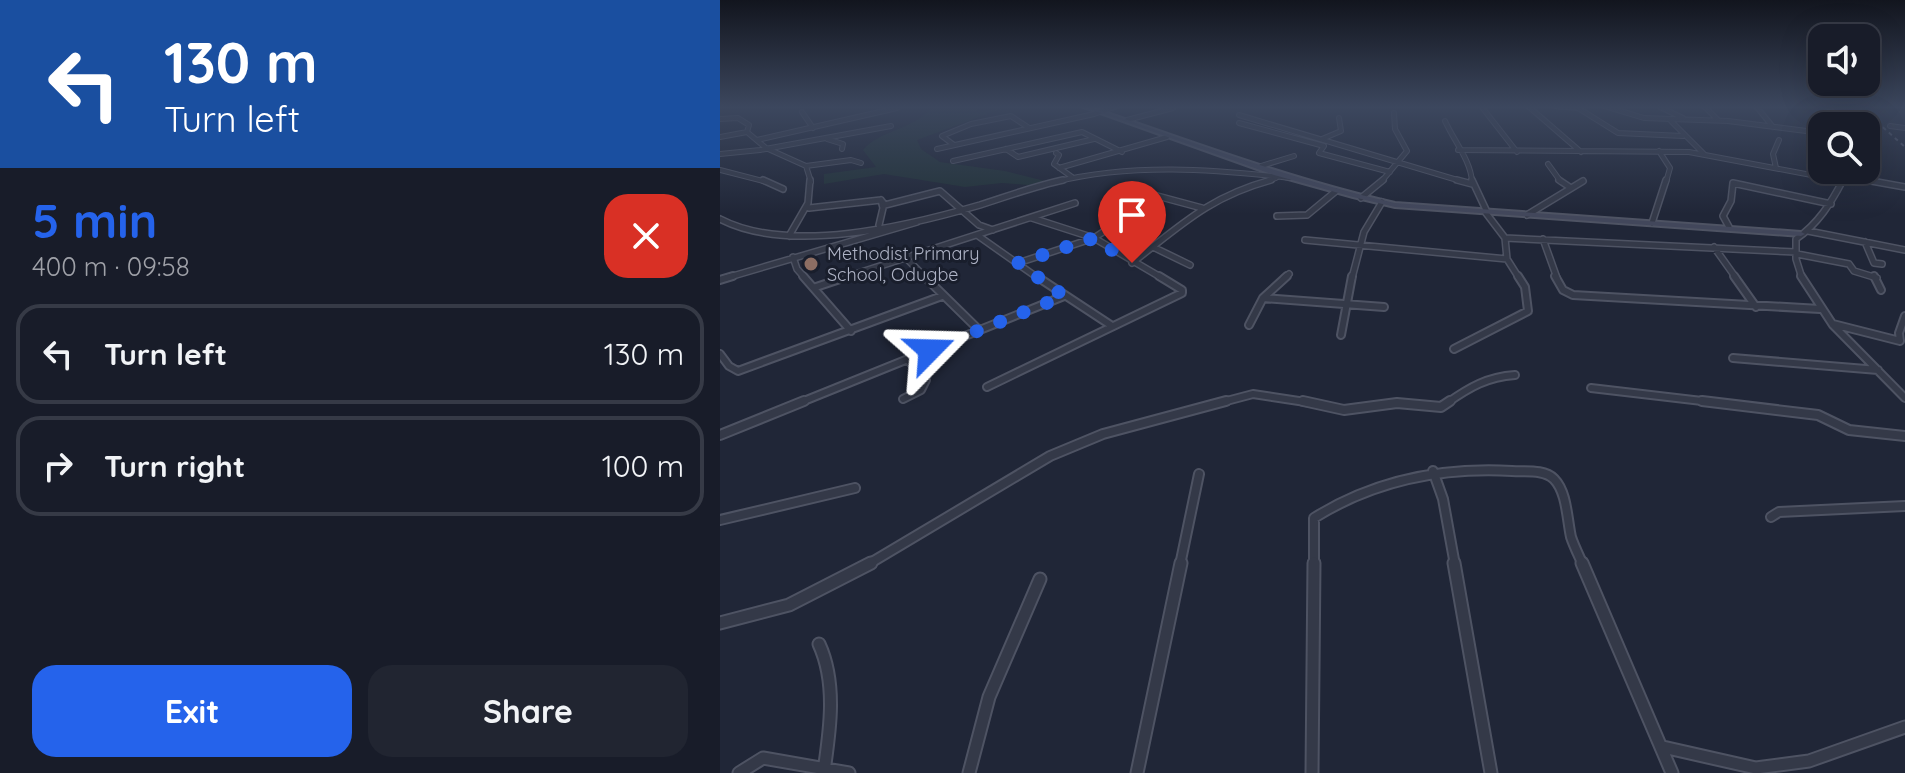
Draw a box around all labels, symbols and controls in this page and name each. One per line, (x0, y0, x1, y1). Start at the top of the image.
map controls (1808, 24, 1880, 184)
button: sound (1808, 24, 1880, 96)
text: 130 m (164, 27, 318, 97)
icon: left (32, 32, 136, 136)
text: Turn left (164, 96, 300, 141)
button: search (1808, 112, 1880, 184)
pin (1098, 181, 1166, 263)
text: 5 min (32, 190, 157, 250)
icon: arrive (1110, 193, 1154, 237)
button: close (604, 194, 688, 278)
place label: Methodist Primary School, Odugbe (827, 242, 979, 286)
text: 400 m · 09:58 (32, 250, 190, 283)
marker: Methodist Primary School, Odugbe (802, 255, 820, 273)
position arrow (888, 308, 972, 392)
icon: left (36, 332, 80, 376)
text: Turn left (104, 335, 227, 373)
text: 130 m (604, 335, 684, 373)
icon: right (36, 444, 80, 488)
text: Turn right (104, 447, 245, 485)
text: 100 m (602, 447, 684, 485)
button: Exit (32, 665, 352, 757)
button: Share (368, 665, 688, 757)

